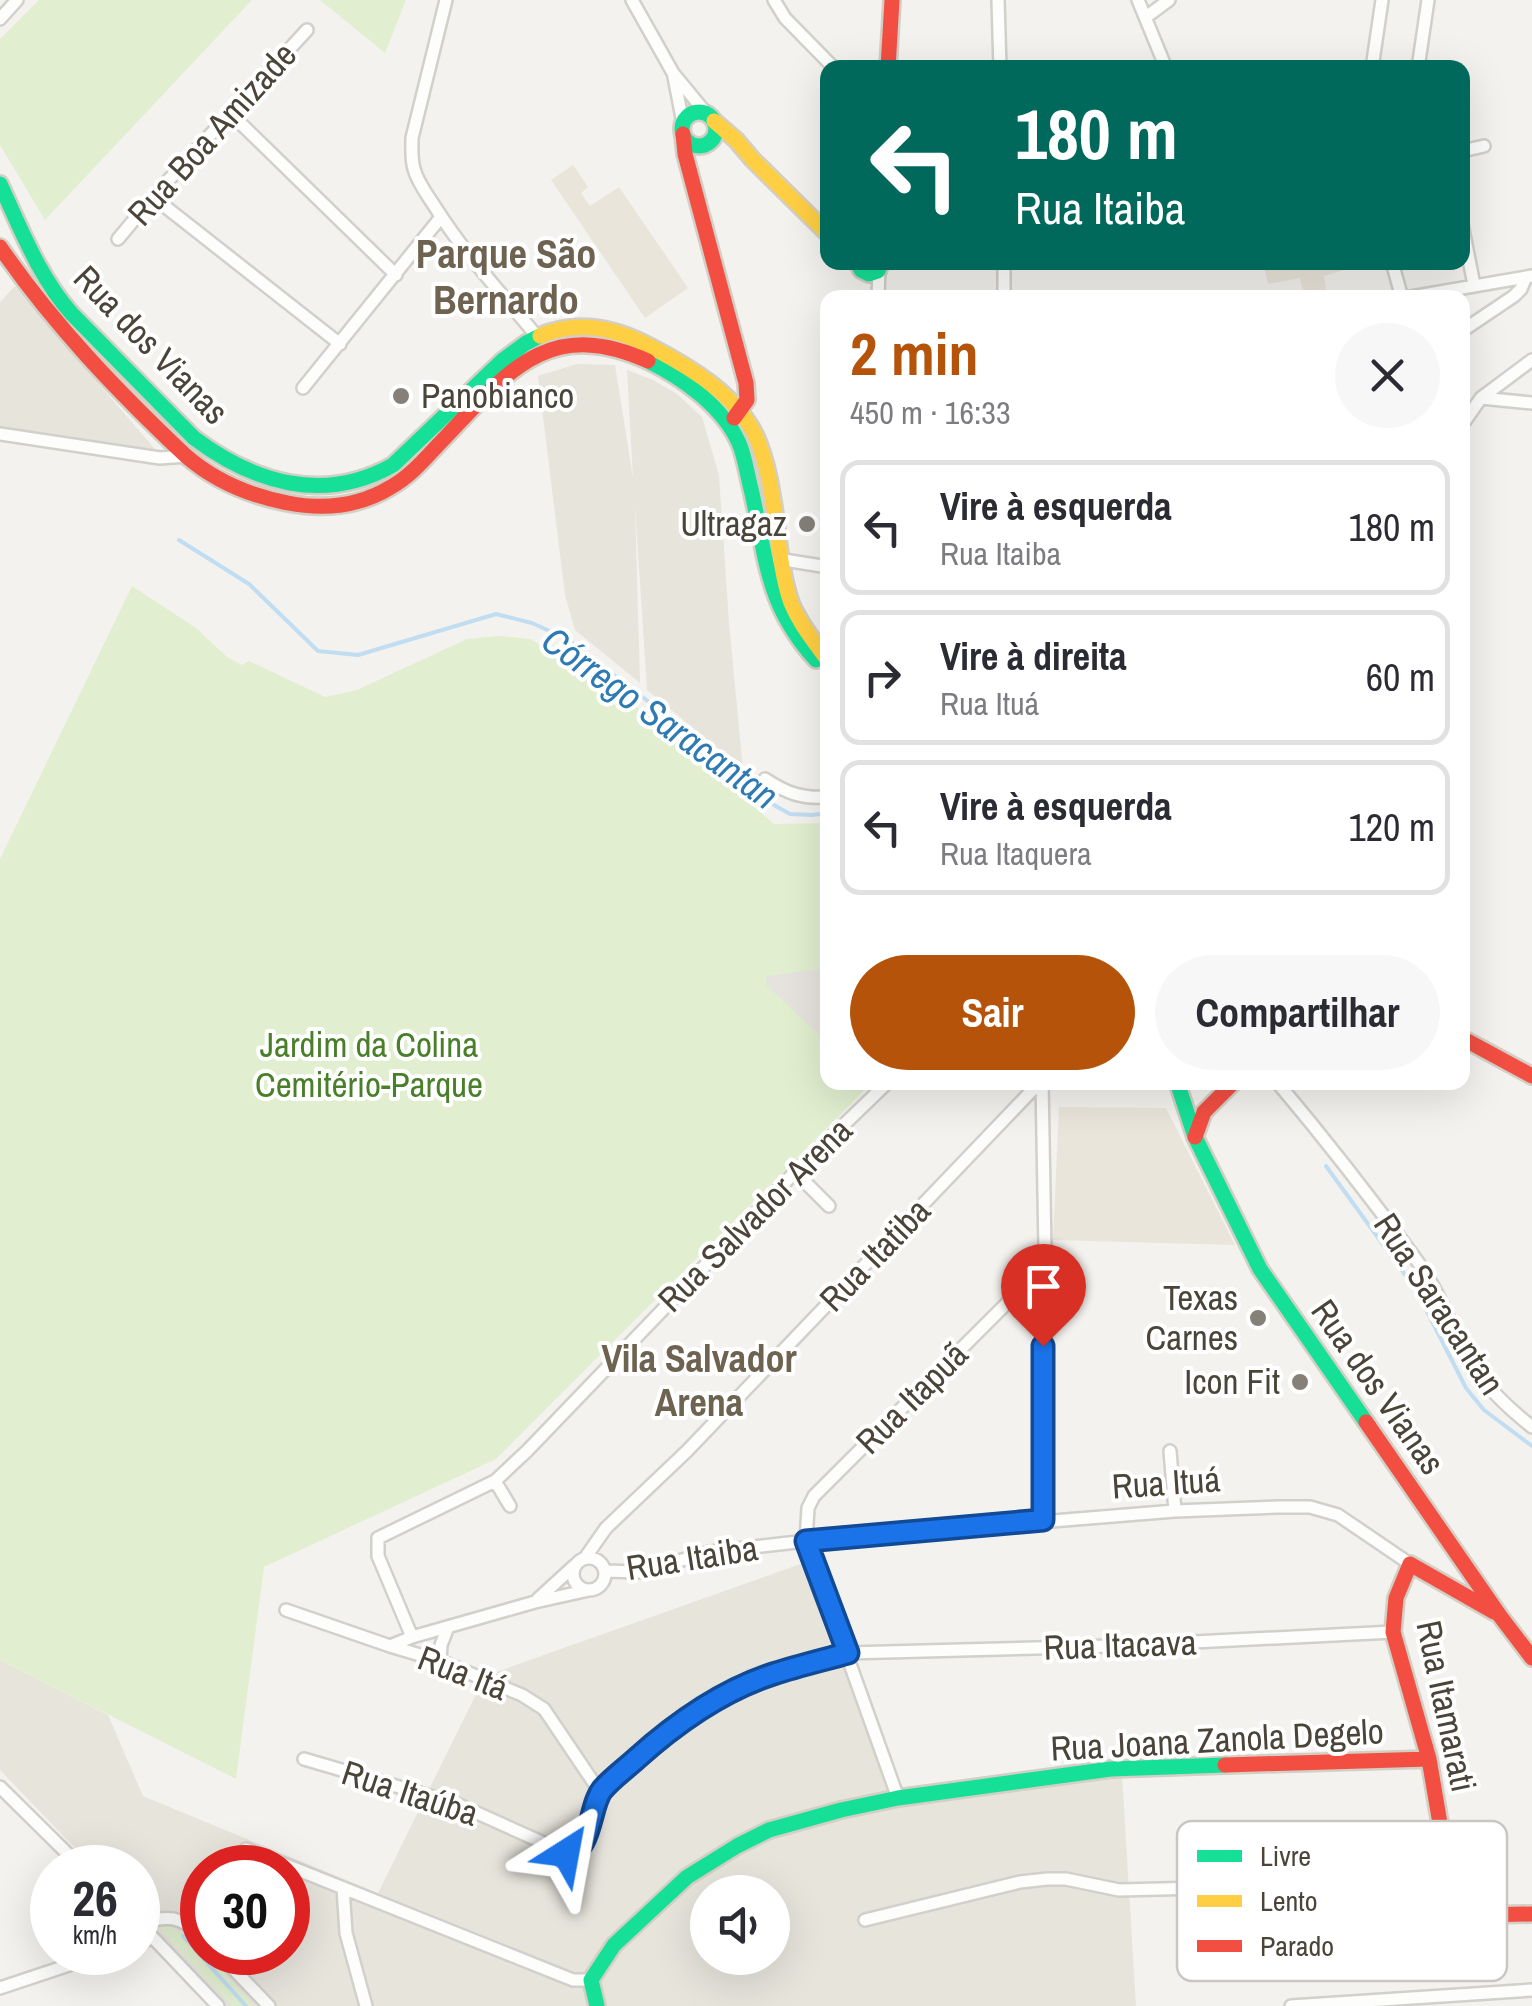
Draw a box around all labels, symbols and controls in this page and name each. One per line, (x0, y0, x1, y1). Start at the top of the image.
street label: Rua Boa Amizade (117, 32, 306, 235)
text: 180 m (1015, 87, 1178, 181)
icon: left (850, 100, 980, 230)
text: Rua Itaiba (1015, 177, 1185, 238)
district label: Parque São Bernardo (416, 227, 596, 326)
street label: Rua dos Vianas (64, 255, 239, 434)
text: 2 min (850, 313, 979, 394)
button: close (1335, 323, 1440, 428)
place label: Panobianco (421, 372, 574, 419)
marker: Panobianco (390, 385, 412, 407)
text: 450 m · 16:33 (850, 391, 1010, 434)
text: Vire à esquerda (940, 481, 1172, 532)
place label: Ultragaz (680, 500, 787, 547)
icon: left (855, 500, 910, 555)
text: 180 m (1348, 502, 1435, 553)
marker: Ultragaz (796, 513, 818, 535)
text: Rua Itaiba (940, 532, 1061, 575)
water label: Córrego Saracantan (532, 615, 789, 821)
text: Vire à direita (940, 631, 1127, 682)
icon: right (855, 650, 910, 705)
text: 60 m (1366, 652, 1435, 703)
text: Rua Ituá (940, 682, 1039, 725)
text: Vire à esquerda (940, 781, 1172, 832)
icon: left (855, 800, 910, 855)
text: 120 m (1348, 802, 1435, 853)
text: Rua Itaquera (940, 832, 1092, 875)
button: Sair (850, 955, 1135, 1070)
button: Compartilhar (1155, 955, 1440, 1070)
park label: Jardim da Colina Cemitério-Parque (255, 1021, 483, 1108)
street label: Rua Salvador Arena (647, 1107, 862, 1322)
street label: Rua Itatiba (809, 1188, 940, 1321)
street label: Rua Saracantan (1363, 1204, 1516, 1404)
pin (1001, 1244, 1086, 1347)
icon: arrive (1016, 1259, 1071, 1314)
place label: Texas Carnes (1145, 1274, 1238, 1361)
street label: Rua dos Vianas (1301, 1290, 1456, 1484)
marker: Texas Carnes (1247, 1307, 1269, 1329)
street label: Rua Itapuã (845, 1331, 978, 1464)
district label: Vila Salvador Arena (601, 1333, 797, 1428)
place label: Icon Fit (1184, 1358, 1280, 1405)
marker: Icon Fit (1289, 1371, 1311, 1393)
street label: Rua Ituá (1110, 1455, 1222, 1510)
street label: Rua Itaiba (623, 1524, 761, 1591)
street label: Rua Itamarati (1405, 1616, 1488, 1796)
street label: Rua Itacava (1043, 1618, 1197, 1671)
street label: Rua Itá (412, 1634, 515, 1711)
street label: Rua Joana Zanola Degelo (1049, 1707, 1385, 1772)
street label: Rua Itaúba (336, 1748, 484, 1837)
position arrow (514, 1801, 618, 1905)
legend (1177, 1821, 1507, 1981)
text: Livre (1260, 1837, 1311, 1875)
speed limit sign: 30 (180, 1845, 310, 1975)
text: 26 (72, 1864, 118, 1932)
map controls (690, 1875, 790, 1975)
button: sound (690, 1875, 790, 1975)
text: Lento (1260, 1882, 1317, 1920)
text: km/h (73, 1918, 117, 1952)
text: Parado (1260, 1927, 1334, 1965)

